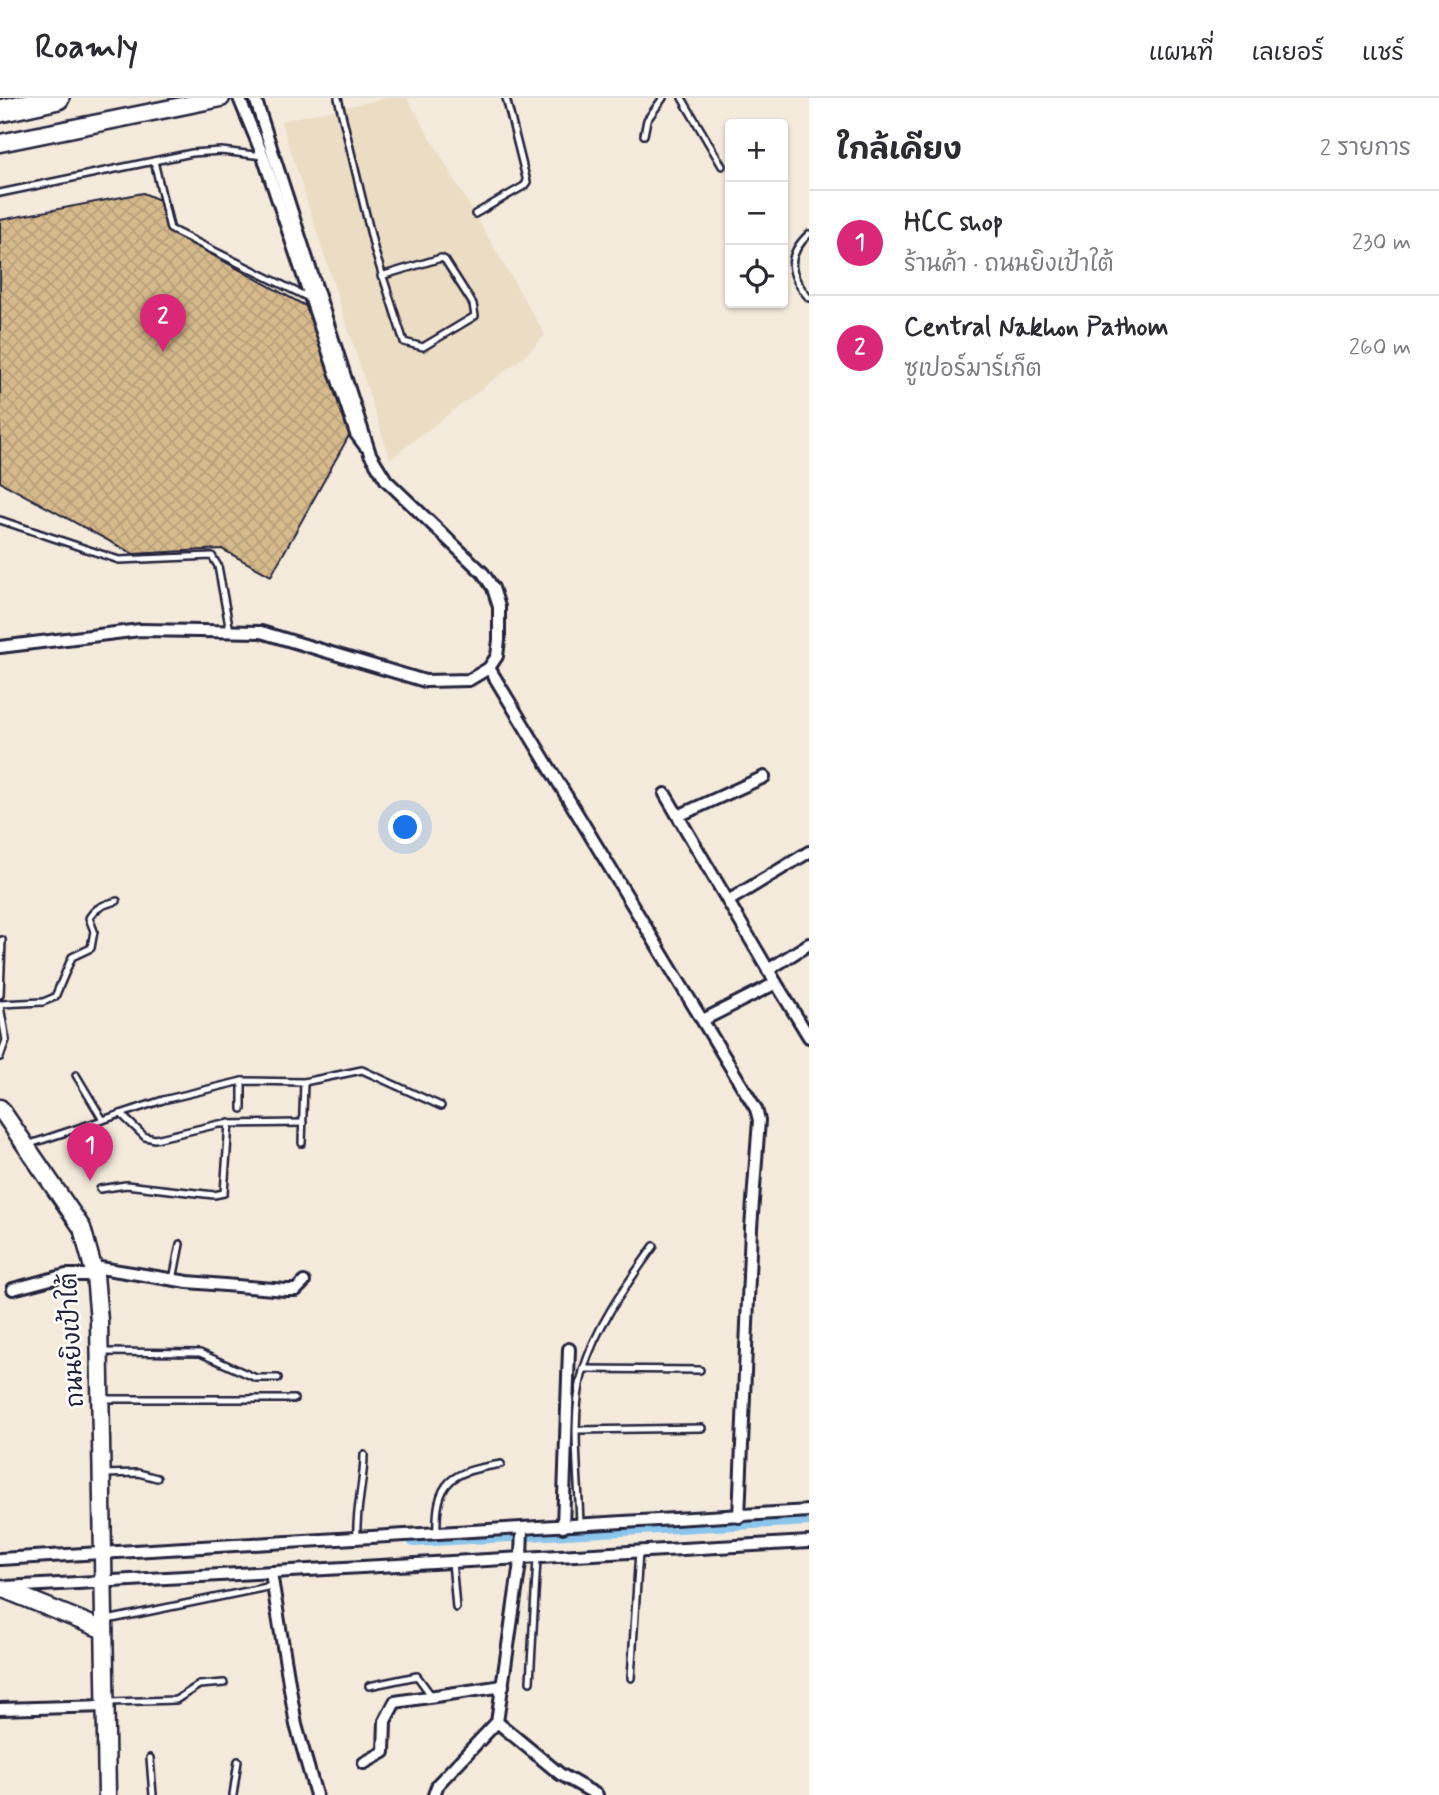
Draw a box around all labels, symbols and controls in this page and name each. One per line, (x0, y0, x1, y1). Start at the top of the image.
text: Roamly (35, 26, 138, 70)
text: แผนที่ (1149, 38, 1214, 69)
text: เลเยอร์ (1252, 38, 1324, 69)
text: แชร์ (1362, 38, 1404, 69)
map controls (725, 119, 788, 308)
button: + (725, 119, 788, 182)
text: ใกล้เคียง (837, 131, 962, 170)
text: 2 รายการ (1320, 134, 1411, 164)
button: − (725, 182, 788, 245)
text: HCC shop (904, 206, 1003, 240)
text: 1 (855, 228, 865, 258)
text: 230 m (1352, 228, 1411, 258)
button: locate (725, 245, 788, 308)
text: ร้านค้า · ถนนยิงเป้าใต้ (904, 250, 1114, 280)
pin: 2 (140, 294, 186, 352)
text: Central Nakhon Pathom (904, 311, 1168, 345)
text: 2 (854, 333, 866, 363)
text: 260 m (1349, 333, 1411, 363)
text: ซูเปอร์มาร์เก็ต (904, 355, 1042, 385)
your location (388, 810, 422, 844)
pin: 1 (67, 1123, 113, 1181)
street label: ถนนยิงเป้าใต้ (52, 1272, 92, 1408)

